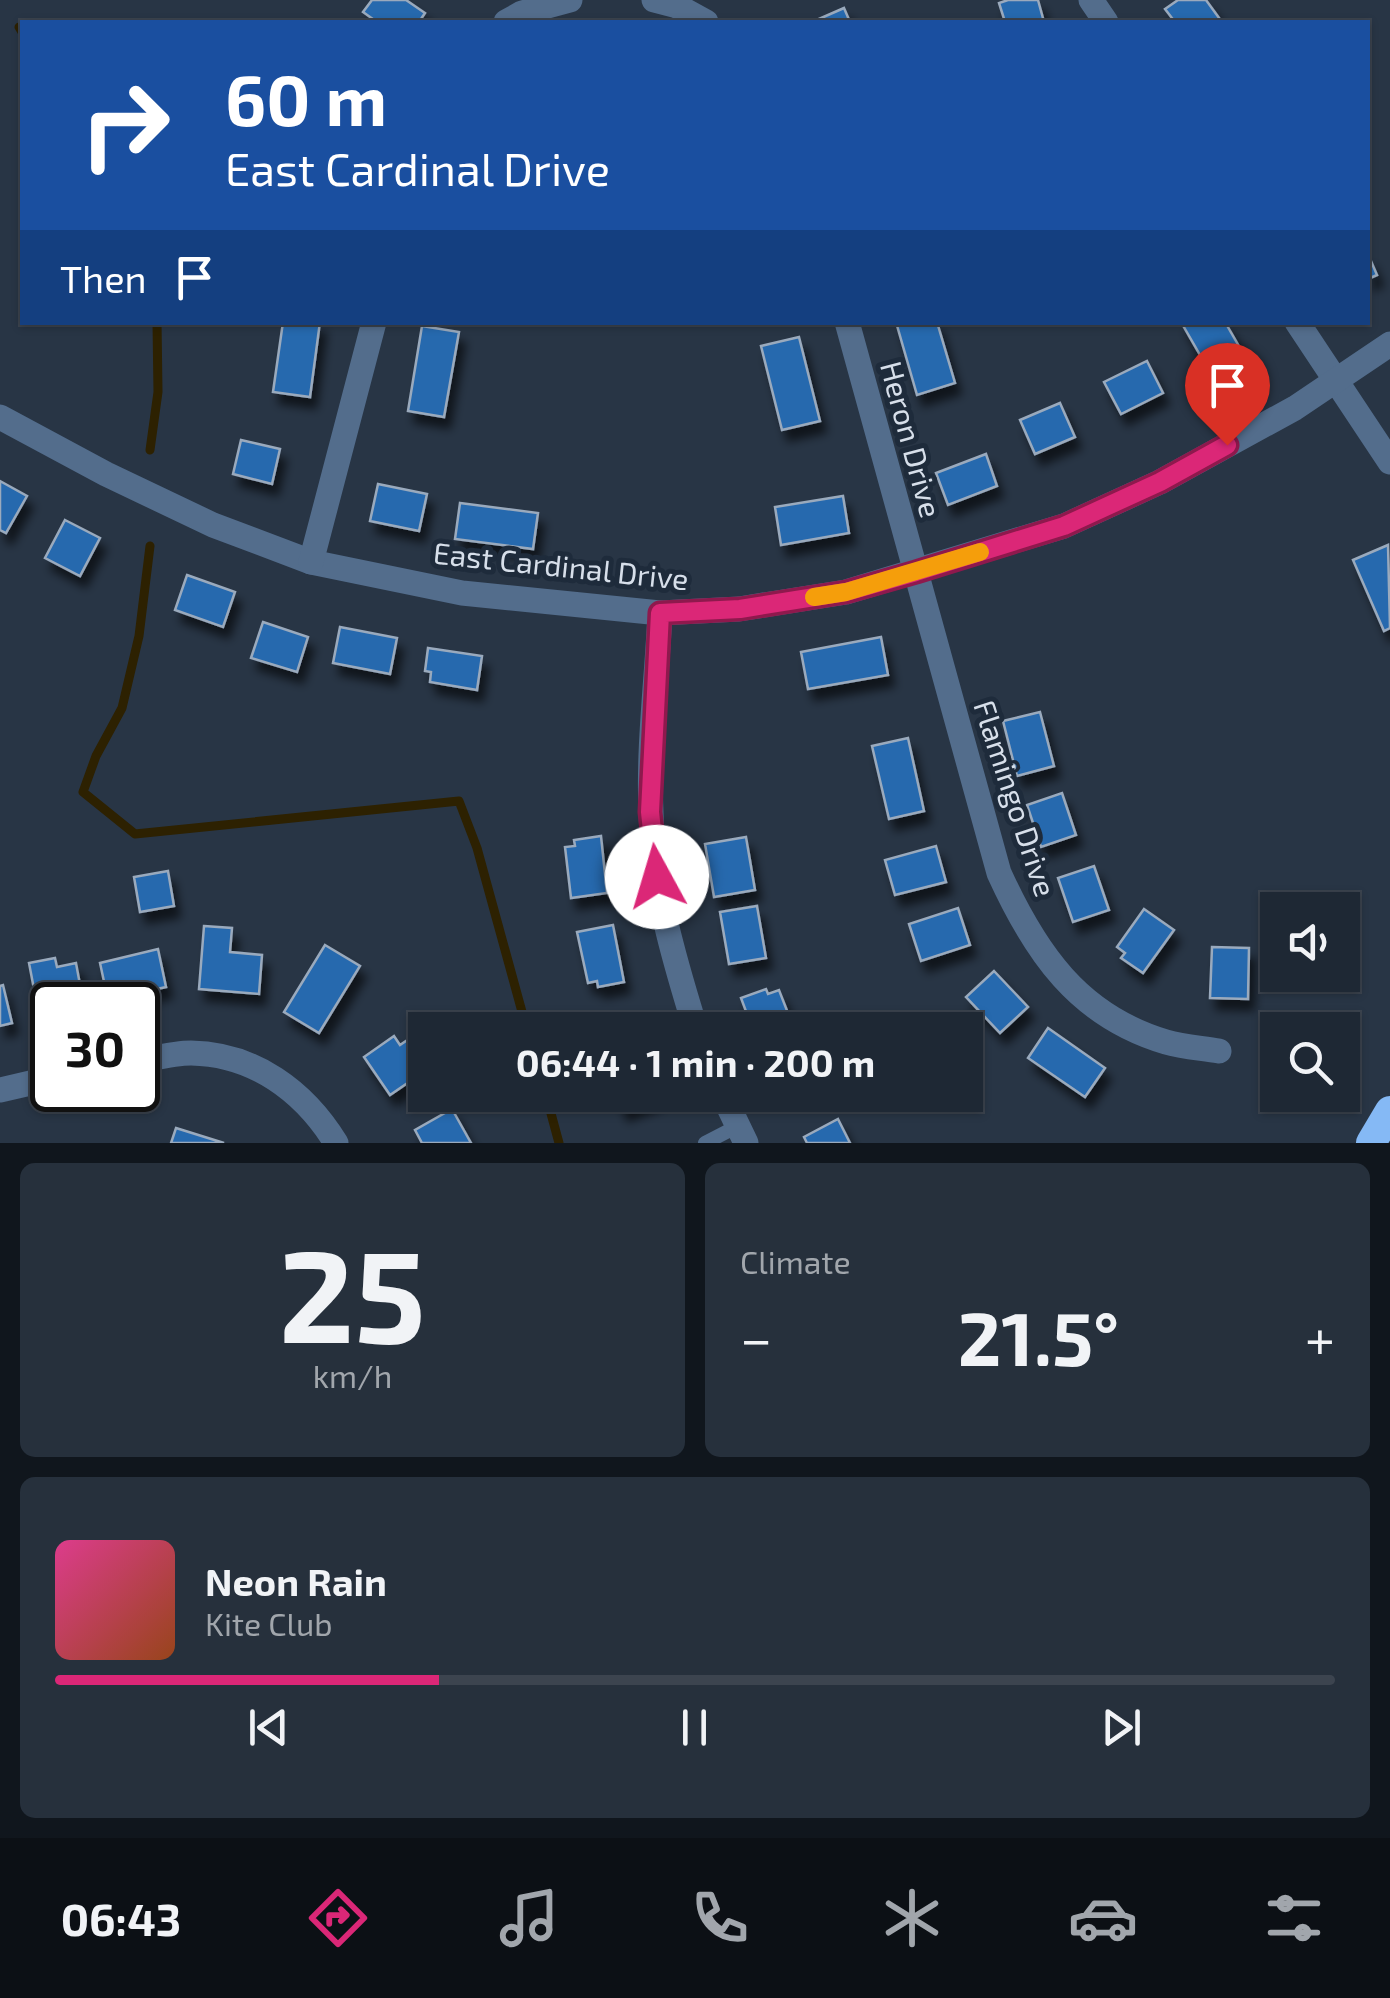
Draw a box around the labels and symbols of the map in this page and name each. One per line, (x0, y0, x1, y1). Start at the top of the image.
pin (1185, 343, 1270, 446)
street label: Heron Drive (874, 357, 950, 521)
street label: East Cardinal Drive (432, 534, 690, 596)
street label: Flamingo Drive (967, 695, 1065, 901)
position arrow (605, 825, 709, 929)
speed limit sign: 30 (30, 982, 160, 1112)

